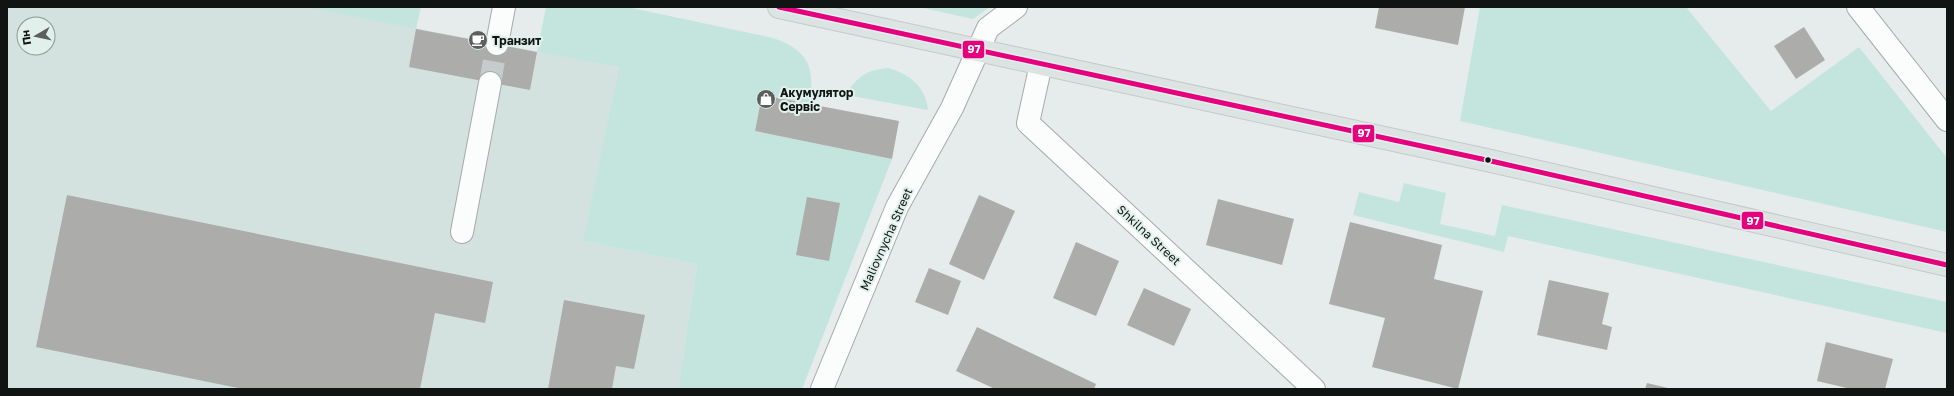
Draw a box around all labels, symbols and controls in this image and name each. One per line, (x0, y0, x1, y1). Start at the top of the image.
north arrow (16, 16, 56, 56)
text: Пн (18, 29, 33, 46)
cafe icon: Транзит (467, 29, 489, 51)
place label: Транзит (492, 33, 541, 48)
line badge: 97 (962, 40, 985, 59)
text: 97 (968, 42, 980, 55)
place label: Акумулятор Сервіс (780, 85, 854, 114)
shop icon: Акумулятор Сервіс (755, 88, 777, 110)
line badge: 97 (1352, 124, 1375, 143)
text: 97 (1358, 126, 1370, 139)
unlabelled marker (1483, 155, 1493, 165)
street label: Maliovnycha Street (857, 185, 915, 293)
street label: Shkilna Street (1114, 202, 1184, 268)
line badge: 97 (1741, 211, 1764, 230)
text: 97 (1747, 214, 1759, 227)

